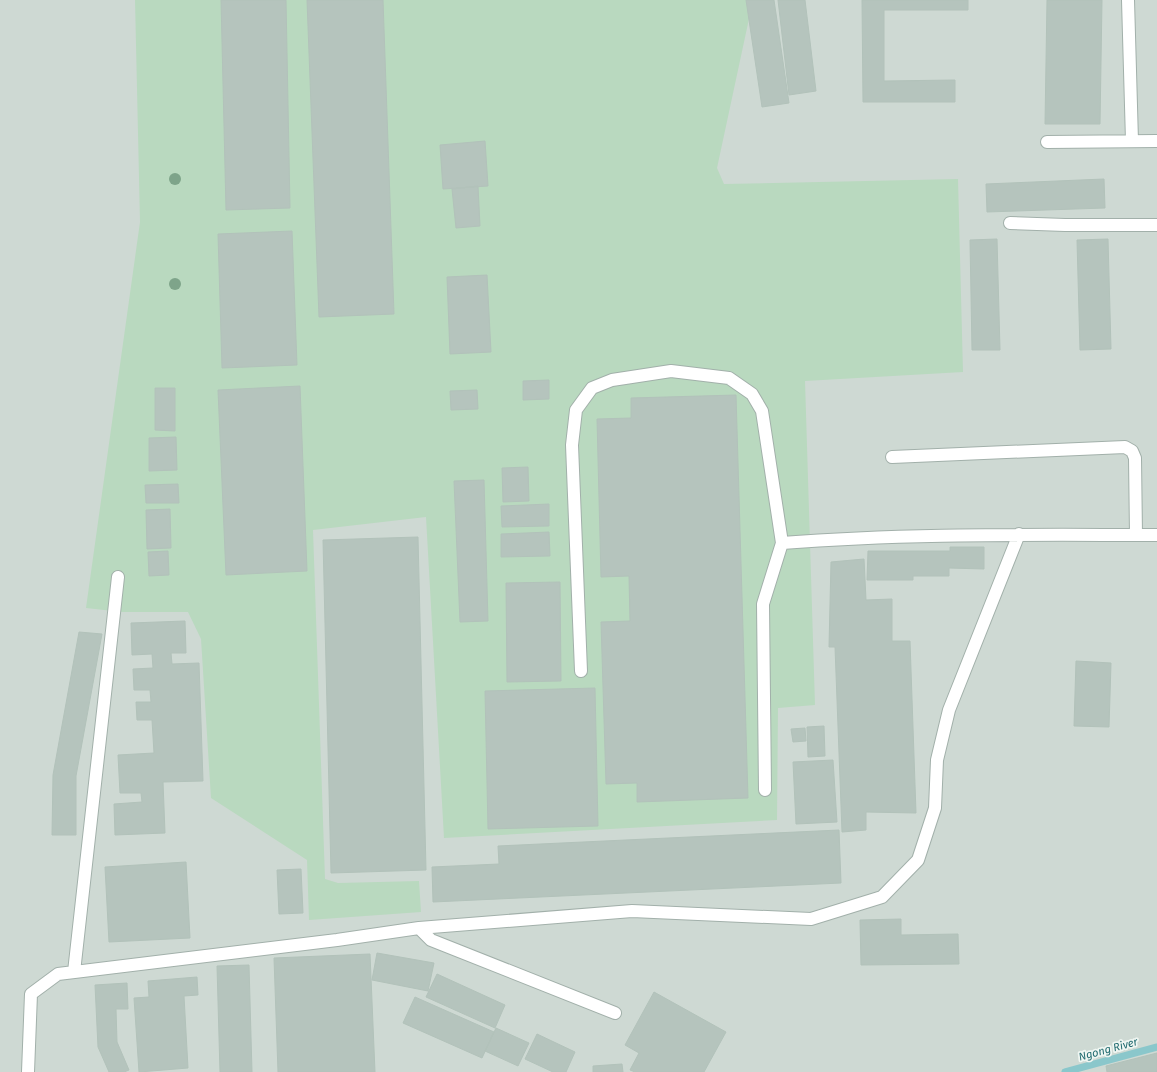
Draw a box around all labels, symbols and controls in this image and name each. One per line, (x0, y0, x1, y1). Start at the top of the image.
water label: Ngong River (1077, 1035, 1140, 1064)

